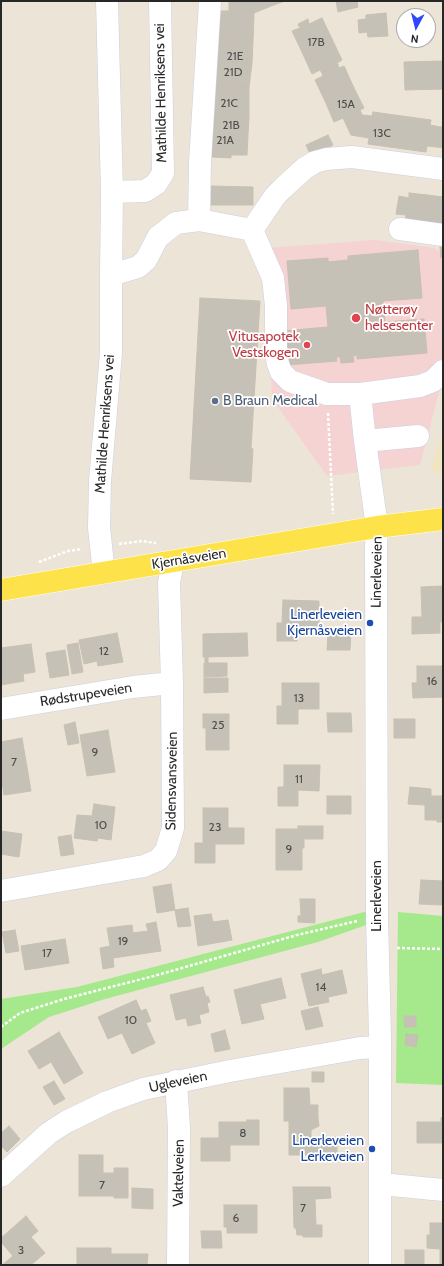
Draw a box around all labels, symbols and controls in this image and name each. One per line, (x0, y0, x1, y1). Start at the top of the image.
north arrow (396, 8, 436, 48)
street label: Mathilde Henriksens vei (151, 23, 171, 163)
text: N (410, 31, 419, 46)
house number: 17B (307, 35, 325, 49)
house number: 21E (227, 49, 243, 63)
house number: 21D (224, 65, 242, 79)
house number: 21C (220, 96, 238, 110)
house number: 15A (337, 97, 355, 111)
house number: 21B (222, 118, 240, 132)
house number: 13C (373, 126, 391, 140)
house number: 21A (216, 133, 234, 147)
place label: Nøtterøy helsesenter (365, 302, 433, 334)
marker: Nøtterøy helsesenter (350, 312, 362, 324)
place label: Vitusapotek Vestskogen (229, 329, 299, 362)
marker: Vitusapotek Vestskogen (302, 340, 312, 350)
street label: Mathilde Henriksens vei (92, 354, 118, 494)
place label: B Braun Medical (223, 393, 318, 409)
marker: B Braun Medical (210, 396, 220, 406)
street label: Linerleveien (368, 536, 386, 608)
street label: Kjernåsveien (151, 545, 227, 573)
place label: Linerleveien Kjernåsveien (287, 607, 362, 640)
marker: Linerleveien Kjernåsveien (365, 618, 375, 628)
house number: 12 (99, 644, 109, 658)
house number: 16 (427, 674, 437, 688)
street label: Rødstrupeveien (39, 679, 133, 711)
house number: 13 (294, 691, 304, 705)
house number: 25 (212, 718, 224, 732)
street label: Sidensvansveien (163, 732, 181, 830)
house number: 9 (92, 745, 98, 759)
house number: 7 (11, 755, 17, 769)
house number: 11 (295, 772, 303, 786)
house number: 10 (95, 818, 107, 832)
house number: 23 (209, 820, 221, 834)
house number: 9 (286, 842, 292, 856)
street label: Linerleveien (369, 860, 385, 932)
house number: 19 (118, 934, 128, 948)
house number: 17 (42, 946, 52, 960)
house number: 14 (316, 980, 326, 994)
house number: 10 (125, 1013, 137, 1027)
street label: Ugleveien (147, 1068, 209, 1096)
house number: 8 (239, 1126, 247, 1140)
place label: Linerleveien Lerkeveien (292, 1133, 364, 1166)
street label: Vaktelveien (170, 1139, 188, 1207)
marker: Linerleveien Lerkeveien (367, 1144, 377, 1154)
house number: 7 (99, 1178, 105, 1192)
house number: 7 (300, 1201, 306, 1215)
house number: 6 (233, 1211, 239, 1225)
house number: 3 (18, 1243, 24, 1257)

